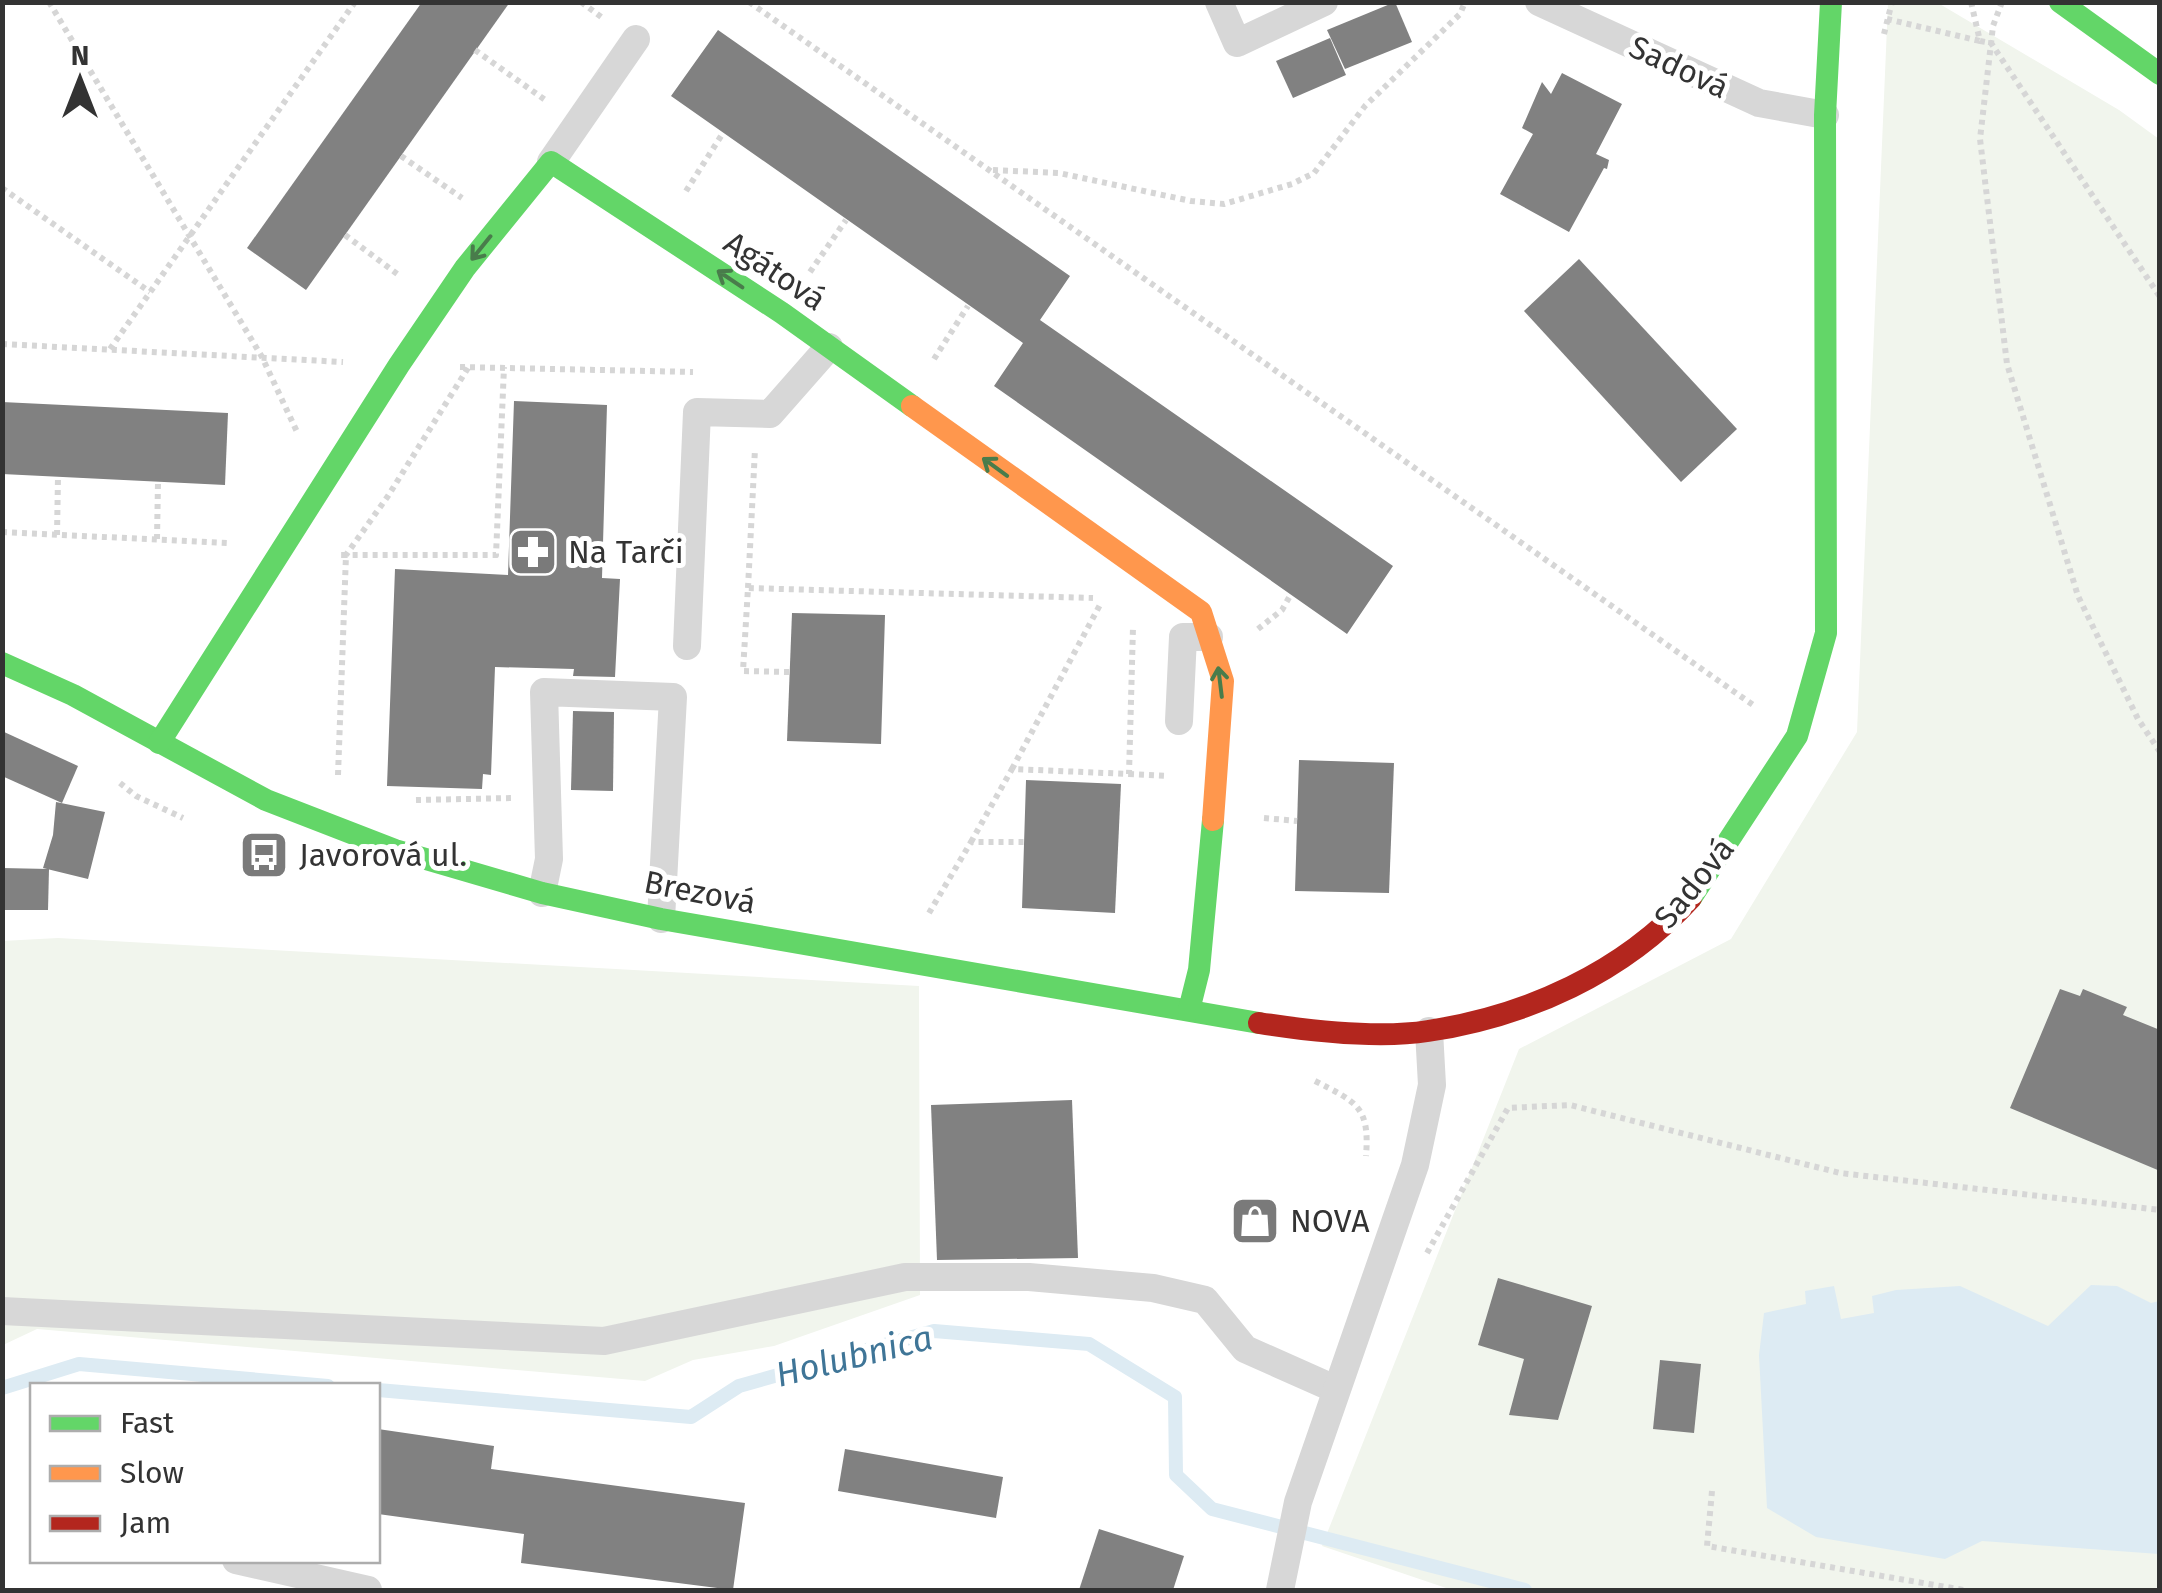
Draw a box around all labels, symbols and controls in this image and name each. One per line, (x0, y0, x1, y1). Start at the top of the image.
street label: Sadová (1623, 28, 1735, 106)
north arrow (30, 30, 130, 130)
text: N (71, 39, 89, 72)
street label: Agátová (717, 223, 833, 319)
one-way arrow (471, 234, 492, 261)
one-way arrow (717, 269, 744, 289)
one-way arrow (982, 457, 1009, 478)
pharmacy icon: Na Tarči (507, 526, 559, 578)
place label: Na Tarči (568, 533, 684, 571)
one-way arrow (1210, 666, 1229, 699)
bus stop icon: Javorová ul. (238, 829, 290, 881)
street label: Sadová (1646, 830, 1742, 936)
place label: Javorová ul. (299, 836, 467, 874)
street label: Brezová (641, 863, 759, 921)
shop icon: NOVA (1229, 1195, 1281, 1247)
place label: NOVA (1290, 1202, 1370, 1240)
water label: Holubnica (771, 1316, 937, 1396)
legend (30, 1383, 380, 1563)
text: Fast (120, 1405, 174, 1441)
text: Slow (120, 1455, 184, 1491)
text: Jam (120, 1505, 171, 1541)

